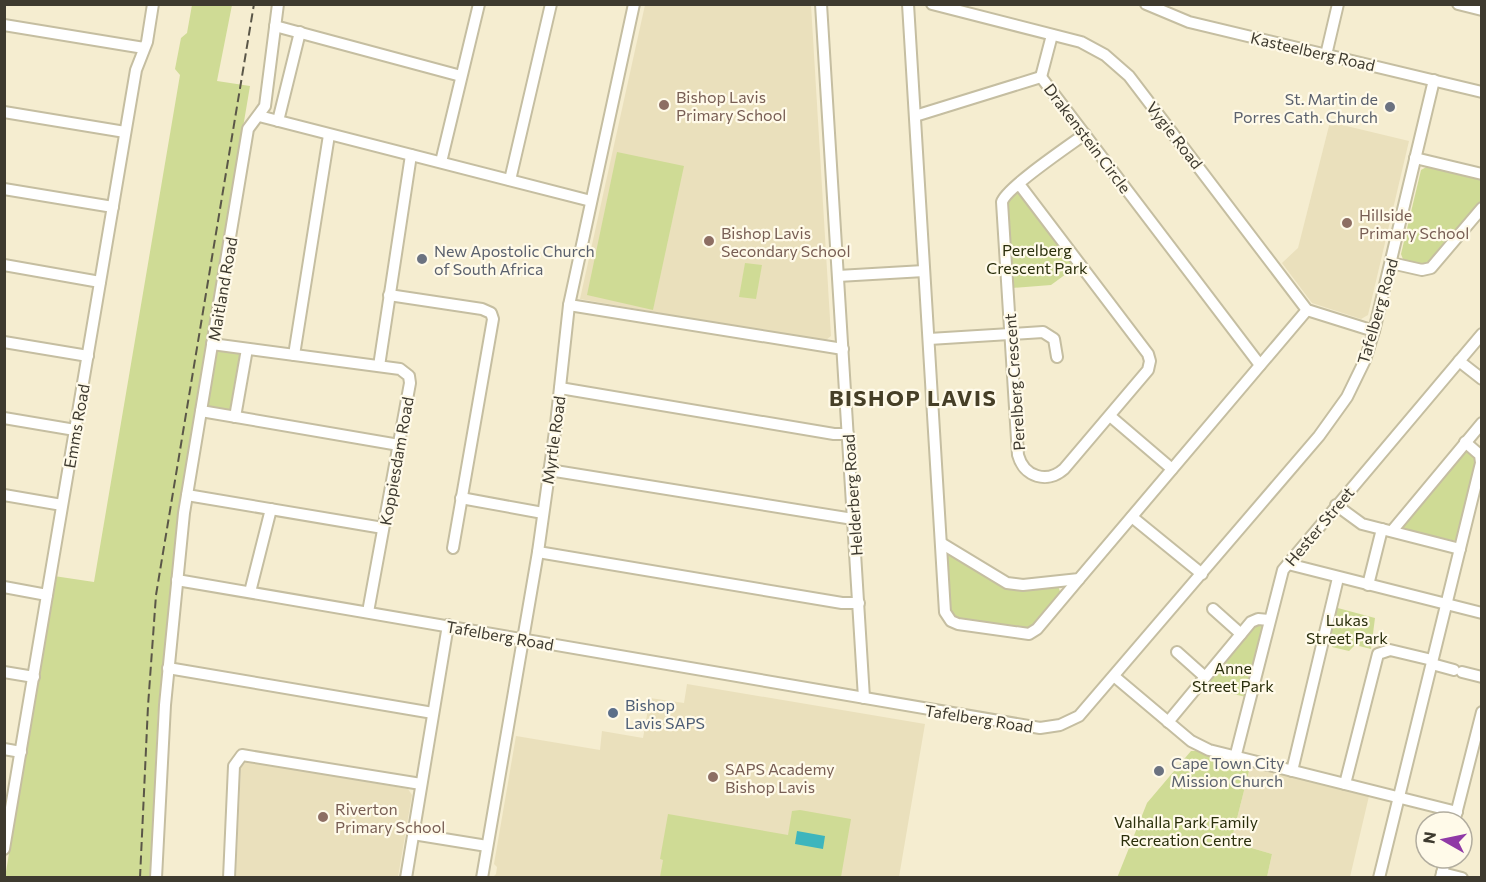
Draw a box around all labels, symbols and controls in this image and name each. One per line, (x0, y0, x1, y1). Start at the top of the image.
street label: Kasteelberg Road (1249, 27, 1377, 75)
street label: Drakenstein Circle (1041, 79, 1135, 197)
place label: Bishop Lavis Primary School (676, 87, 786, 124)
place label: St. Martin de Porres Cath. Church (1233, 89, 1378, 126)
marker: Bishop Lavis Primary School (657, 98, 671, 112)
street label: Vygie Road (1143, 98, 1207, 172)
marker: St. Martin de Porres Cath. Church (1383, 100, 1397, 114)
place label: Hillside Primary School (1359, 205, 1469, 242)
marker: Hillside Primary School (1340, 216, 1354, 230)
place label: Bishop Lavis Secondary School (721, 223, 850, 260)
marker: Bishop Lavis Secondary School (702, 234, 716, 248)
street label: Maitland Road (203, 235, 241, 343)
park label: Perelberg Crescent Park (986, 240, 1088, 277)
place label: New Apostolic Church of South Africa (434, 241, 595, 278)
marker: New Apostolic Church of South Africa (415, 252, 429, 266)
street label: Tafelberg Road (1353, 256, 1401, 366)
street label: Perelberg Crescent (1000, 312, 1028, 451)
street label: Emms Road (59, 382, 93, 470)
district label: BISHOP LAVIS (829, 384, 997, 411)
street label: Koppiesdam Road (375, 395, 417, 527)
street label: Myrtle Road (537, 395, 569, 485)
street label: Helderberg Road (838, 434, 866, 556)
street label: Hester Street (1280, 482, 1358, 569)
park label: Lukas Street Park (1306, 610, 1388, 647)
street label: Tafelberg Road (445, 616, 555, 654)
park label: Anne Street Park (1192, 658, 1274, 695)
place label: Bishop Lavis SAPS (625, 695, 705, 732)
street label: Tafelberg Road (924, 700, 1034, 736)
marker: Bishop Lavis SAPS (606, 706, 620, 720)
place label: Cape Town City Mission Church (1171, 753, 1285, 790)
place label: SAPS Academy Bishop Lavis (725, 759, 835, 796)
marker: Cape Town City Mission Church (1152, 764, 1166, 778)
marker: SAPS Academy Bishop Lavis (706, 770, 720, 784)
place label: Riverton Primary School (335, 799, 445, 836)
marker: Riverton Primary School (316, 810, 330, 824)
north arrow (1414, 810, 1474, 870)
park label: Valhalla Park Family Recreation Centre (1114, 812, 1258, 849)
text: N (1418, 830, 1439, 845)

